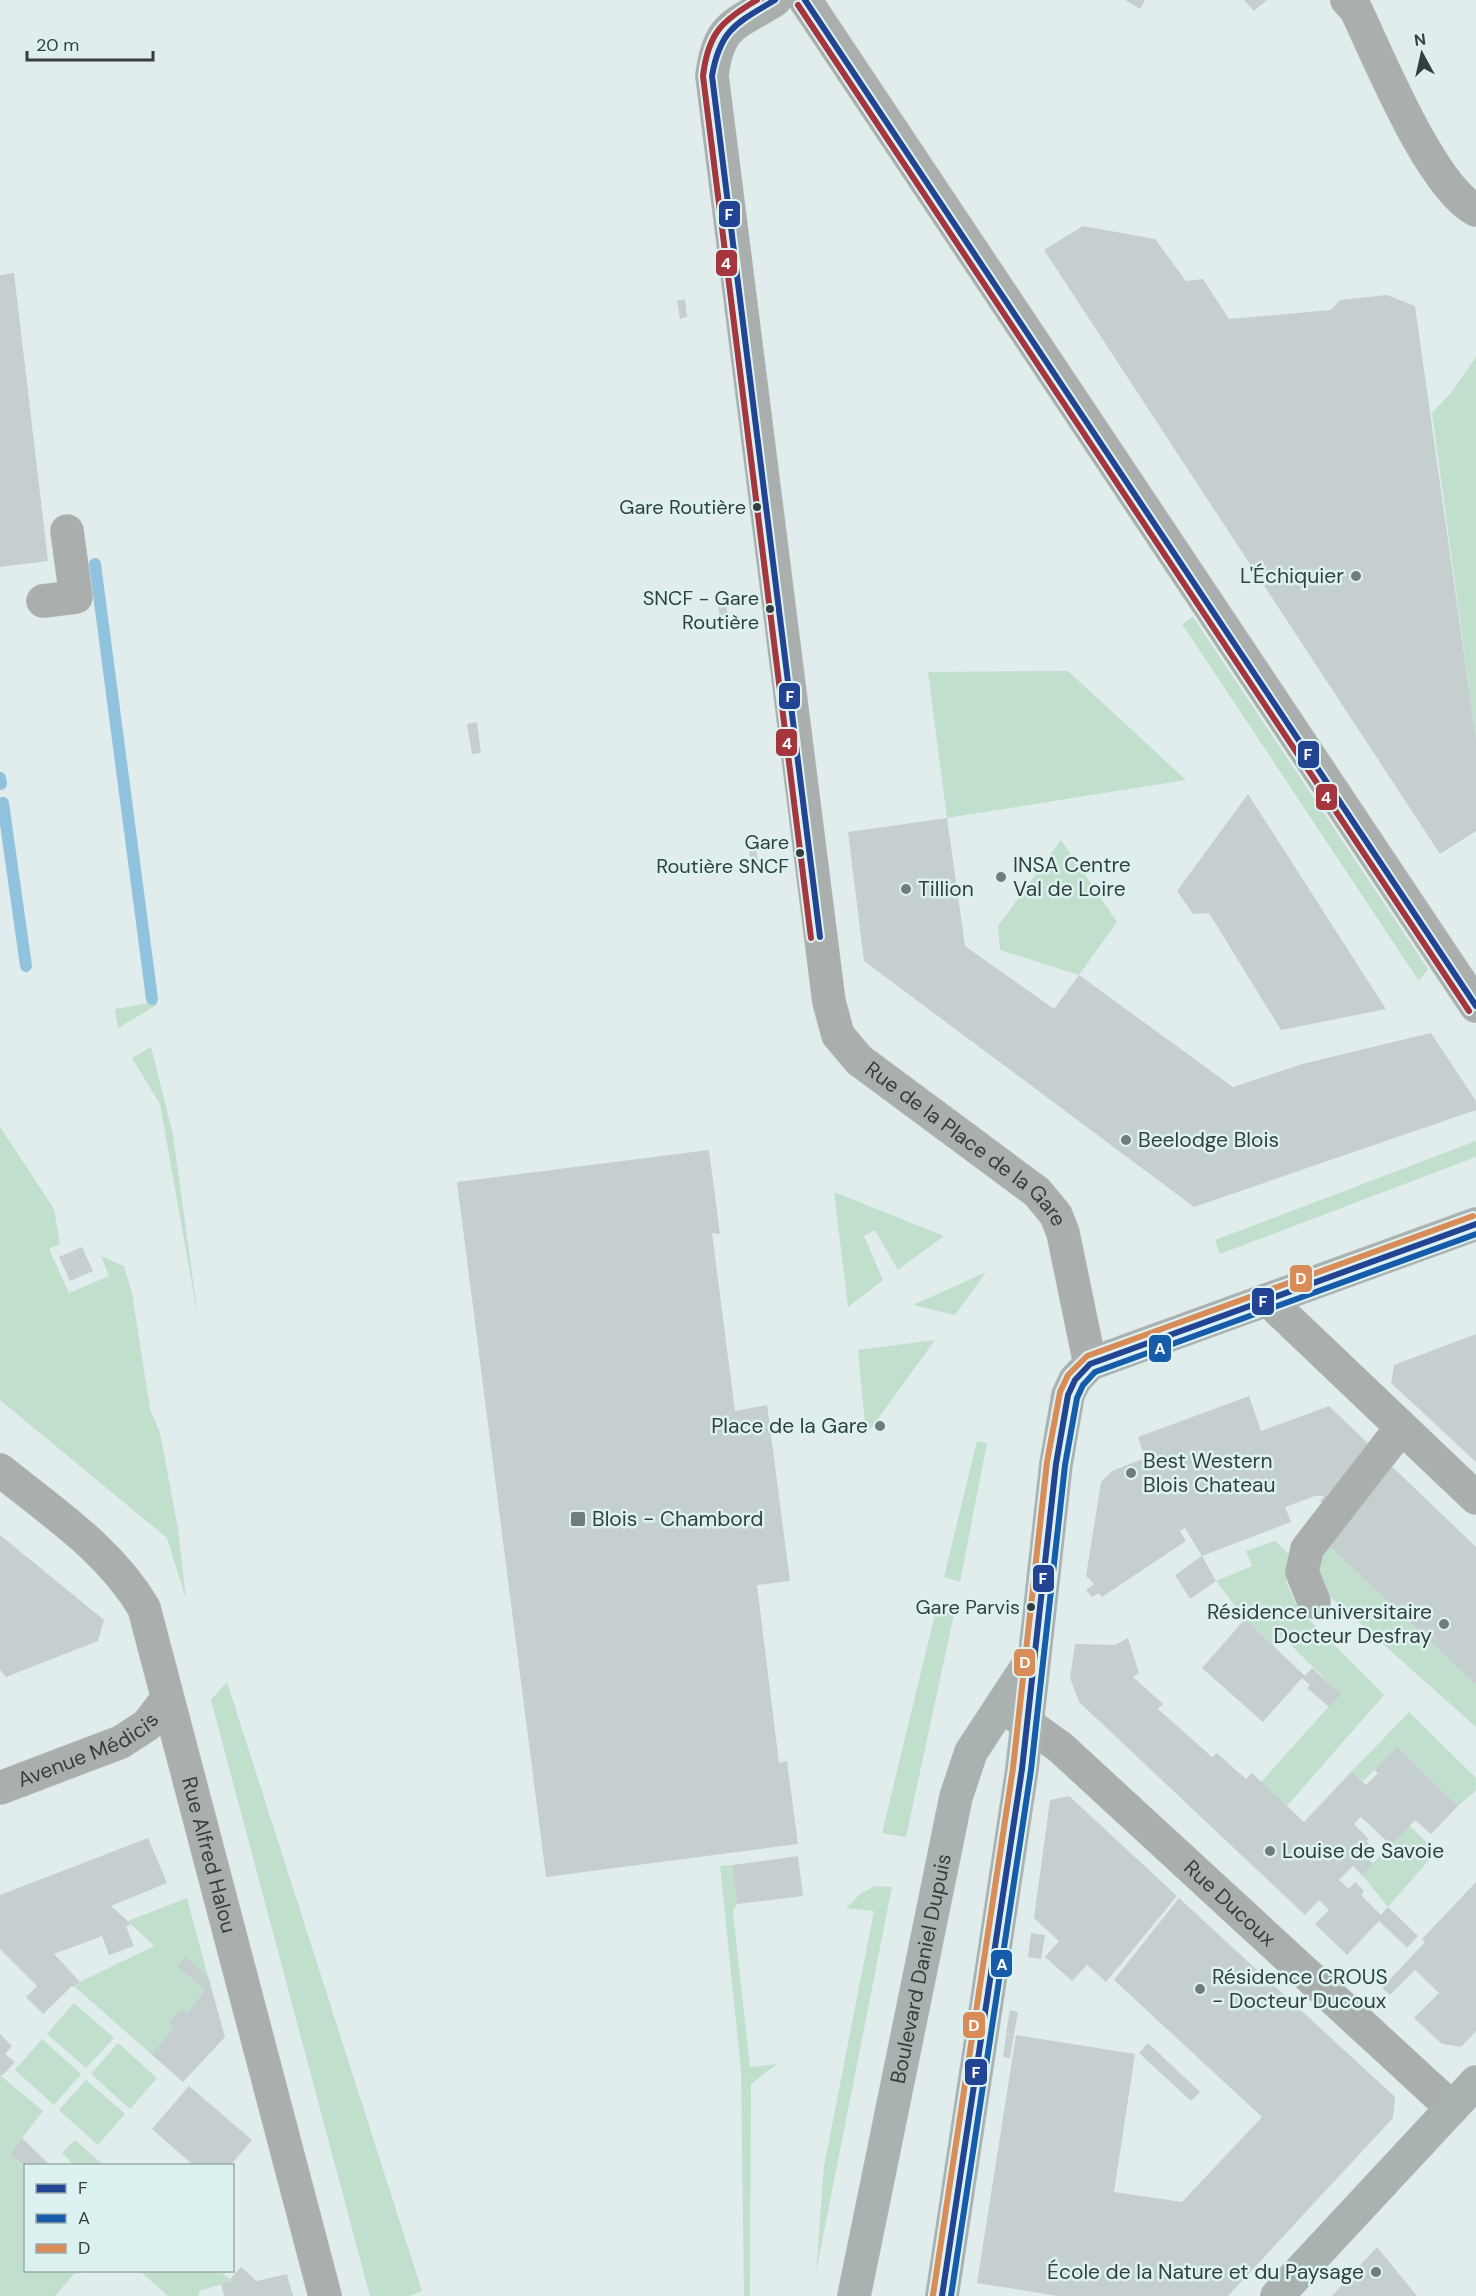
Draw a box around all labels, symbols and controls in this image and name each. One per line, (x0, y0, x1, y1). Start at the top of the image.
scale bar (27, 24, 153, 62)
north arrow (1392, 24, 1452, 84)
text: N (1413, 28, 1427, 51)
text: 20 m (36, 33, 79, 57)
line badge: F (718, 200, 741, 228)
text: F (725, 204, 734, 225)
line badge: 4 (715, 249, 738, 277)
text: 4 (721, 253, 731, 274)
place label: Gare Routière (619, 494, 746, 520)
marker: Gare Routière (751, 501, 763, 513)
place label: L'Échiquier (1240, 562, 1344, 590)
marker: L'Échiquier (1349, 569, 1363, 583)
place label: SNCF - Gare Routière (643, 585, 759, 635)
marker: SNCF - Gare Routière (764, 603, 776, 615)
line badge: F (778, 682, 801, 710)
text: F (786, 686, 795, 707)
line badge: 4 (775, 728, 798, 757)
text: 4 (782, 733, 792, 754)
line badge: F (1297, 740, 1320, 769)
text: F (1304, 744, 1313, 765)
line badge: 4 (1315, 783, 1338, 811)
text: 4 (1321, 787, 1331, 808)
place label: Gare Routière SNCF (656, 829, 789, 879)
marker: Gare Routière SNCF (794, 847, 806, 859)
place label: INSA Centre Val de Loire (1013, 851, 1131, 903)
marker: INSA Centre Val de Loire (994, 870, 1008, 884)
place label: Tillion (918, 875, 974, 903)
marker: Tillion (899, 882, 913, 896)
street label: Rue de la Place de la Gare (859, 1055, 1073, 1230)
place label: Beelodge Blois (1138, 1126, 1279, 1154)
marker: Beelodge Blois (1119, 1133, 1133, 1147)
line badge: D (1289, 1264, 1313, 1293)
text: D (1295, 1268, 1307, 1289)
line badge: F (1251, 1287, 1275, 1316)
text: F (1259, 1291, 1268, 1312)
line badge: A (1148, 1334, 1172, 1363)
text: A (1154, 1338, 1166, 1359)
place label: Place de la Gare (711, 1412, 868, 1440)
marker: Place de la Gare (873, 1419, 887, 1433)
place label: Best Western Blois Chateau (1143, 1447, 1276, 1499)
marker: Best Western Blois Chateau (1124, 1466, 1138, 1480)
place label: Blois - Chambord (592, 1505, 763, 1533)
marker: Blois - Chambord (569, 1510, 587, 1528)
line badge: F (1032, 1564, 1055, 1593)
text: F (1039, 1568, 1048, 1589)
place label: Gare Parvis (915, 1594, 1020, 1620)
place label: Résidence universitaire Docteur Desfray (1207, 1598, 1432, 1650)
marker: Gare Parvis (1025, 1601, 1037, 1613)
marker: Résidence universitaire Docteur Desfray (1437, 1617, 1451, 1631)
line badge: D (1013, 1648, 1036, 1677)
text: D (1019, 1652, 1031, 1673)
street label: Avenue Médicis (14, 1707, 165, 1794)
street label: Rue Alfred Halou (175, 1774, 243, 1936)
place label: Louise de Savoie (1282, 1837, 1444, 1865)
marker: Louise de Savoie (1263, 1844, 1277, 1858)
street label: Boulevard Daniel Dupuis (884, 1851, 958, 2086)
street label: Rue Ducoux (1178, 1854, 1282, 1953)
line badge: A (990, 1949, 1013, 1978)
text: A (996, 1954, 1008, 1975)
place label: Résidence CROUS - Docteur Ducoux (1212, 1963, 1388, 2015)
marker: Résidence CROUS - Docteur Ducoux (1193, 1982, 1207, 1996)
line badge: D (962, 2011, 986, 2039)
text: D (968, 2015, 980, 2036)
line badge: F (964, 2058, 988, 2086)
text: F (972, 2062, 981, 2083)
legend (24, 2164, 234, 2272)
text: F (78, 2176, 88, 2200)
text: A (78, 2206, 90, 2230)
text: D (78, 2236, 90, 2260)
place label: École de la Nature et du Paysage (1047, 2258, 1364, 2286)
marker: École de la Nature et du Paysage (1369, 2265, 1383, 2279)

